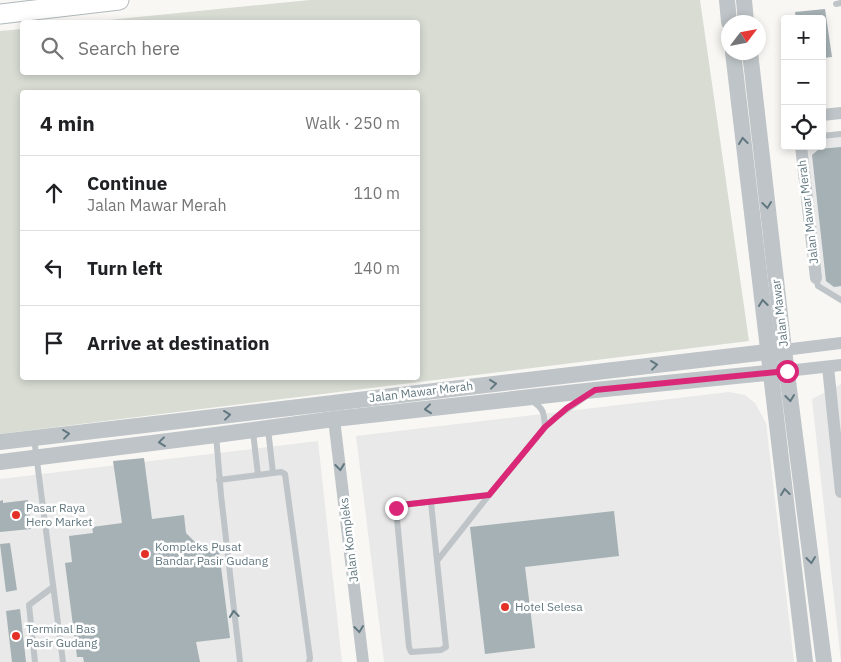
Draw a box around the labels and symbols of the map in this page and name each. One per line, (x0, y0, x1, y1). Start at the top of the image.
north arrow (721, 15, 766, 60)
one-way arrow (739, 137, 749, 146)
street label: Jalan Mawar Merah (794, 159, 821, 265)
one-way arrow (761, 202, 772, 210)
street label: Jalan Mawar (768, 278, 791, 348)
one-way arrow (758, 298, 769, 306)
one-way arrow (651, 360, 659, 371)
route start (776, 360, 799, 383)
street label: Jalan Mawar Merah (368, 378, 474, 405)
one-way arrow (489, 379, 497, 390)
one-way arrow (784, 395, 795, 403)
one-way arrow (423, 403, 431, 414)
one-way arrow (224, 410, 232, 421)
one-way arrow (62, 429, 70, 440)
one-way arrow (158, 436, 166, 447)
one-way arrow (334, 464, 345, 472)
one-way arrow (780, 488, 791, 496)
street label: Jalan Kompleks (336, 497, 361, 583)
route end (385, 497, 408, 520)
place label: Pasar Raya Hero Market (26, 500, 92, 529)
marker: Pasar Raya Hero Market (10, 509, 22, 521)
place label: Kompleks Pusat Bandar Pasir Gudang (155, 539, 269, 568)
marker: Kompleks Pusat Bandar Pasir Gudang (139, 548, 151, 560)
one-way arrow (805, 556, 816, 564)
place label: Hotel Selesa (515, 599, 583, 614)
marker: Hotel Selesa (499, 601, 511, 613)
one-way arrow (229, 609, 240, 617)
place label: Terminal Bas Pasir Gudang (26, 621, 98, 650)
one-way arrow (353, 625, 364, 633)
marker: Terminal Bas Pasir Gudang (10, 630, 22, 642)

